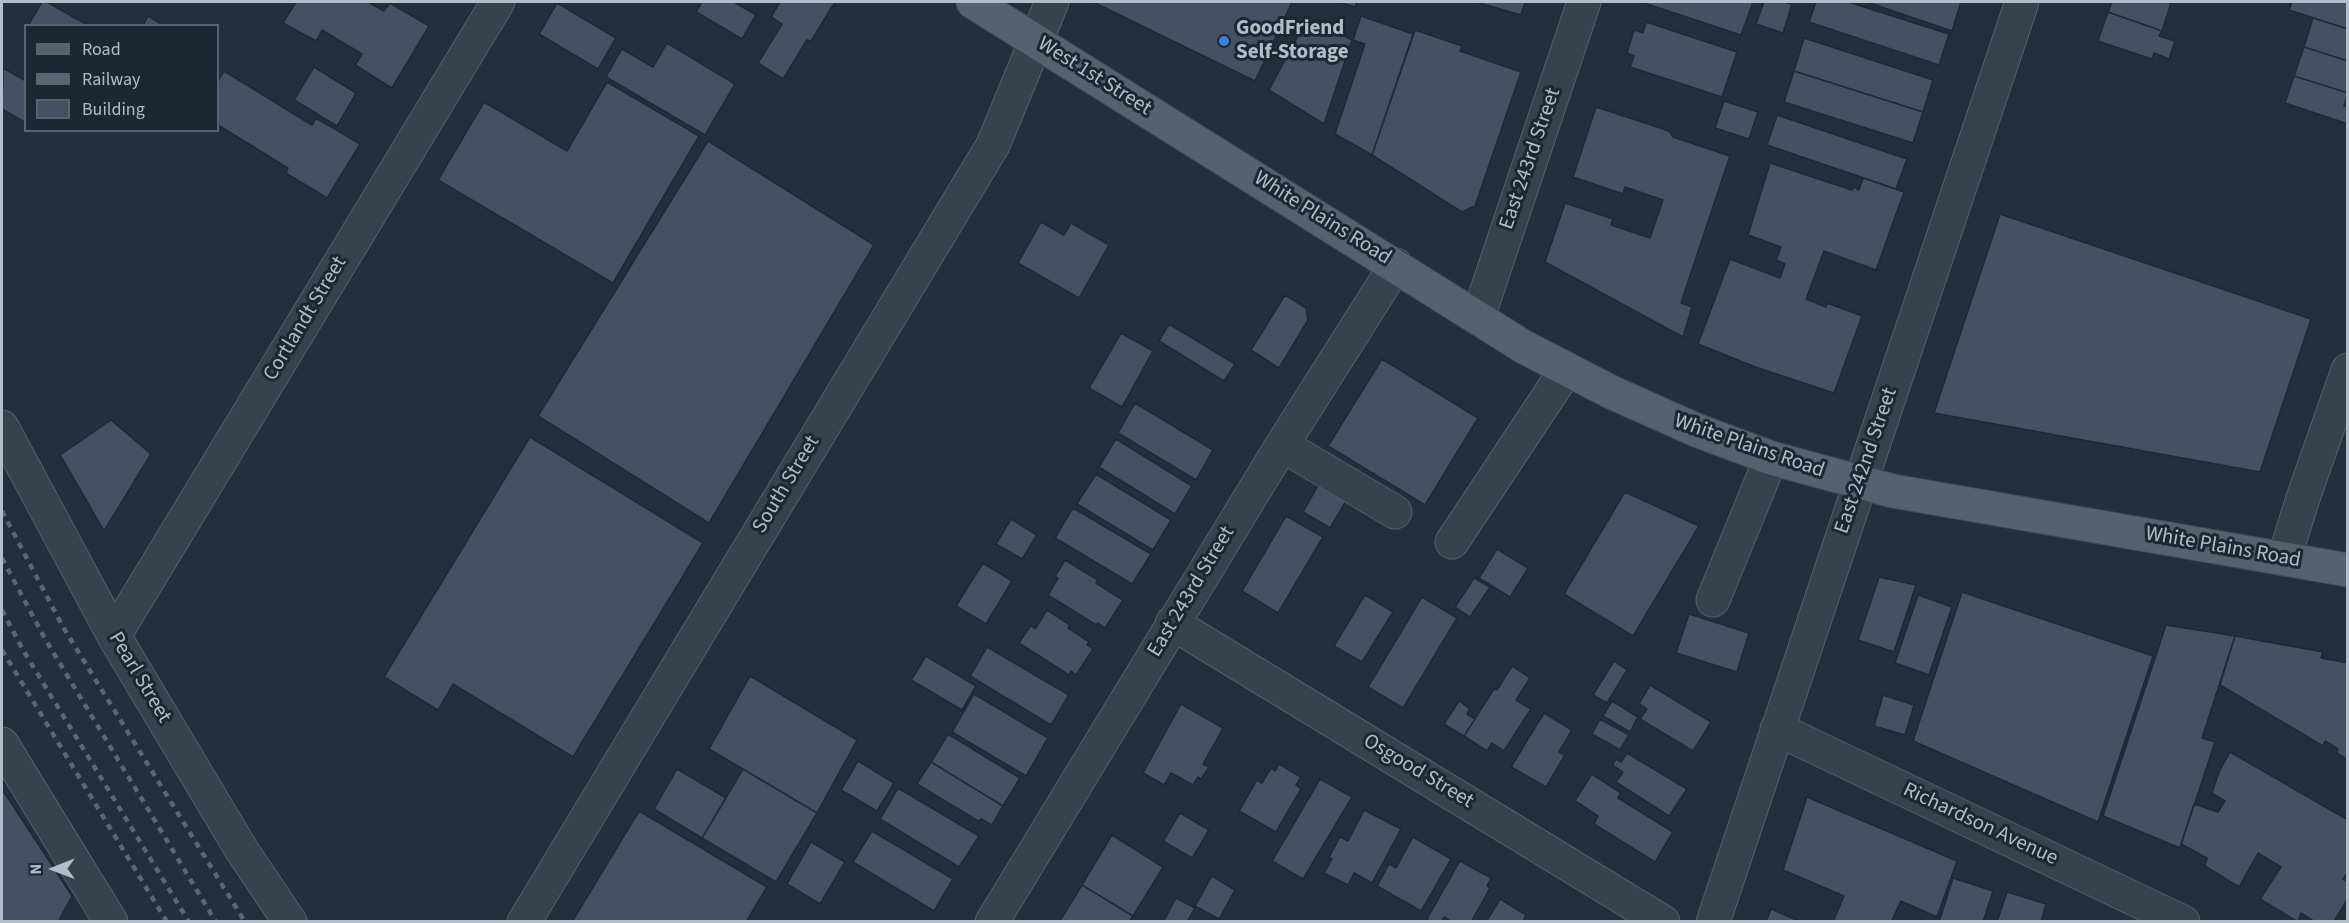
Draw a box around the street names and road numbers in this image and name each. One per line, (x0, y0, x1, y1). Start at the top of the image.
street label: West 1st Street (1032, 32, 1156, 122)
street label: East 243rd Street (1495, 85, 1567, 233)
street label: White Plains Road (1249, 167, 1395, 271)
street label: Cortlandt Street (259, 252, 353, 386)
street label: East 242nd Street (1830, 385, 1904, 537)
street label: White Plains Road (1671, 410, 1827, 484)
street label: South Street (748, 432, 826, 538)
street label: East 243rd Street (1143, 522, 1241, 662)
street label: White Plains Road (2143, 522, 2303, 574)
street label: Pearl Street (102, 628, 176, 728)
street label: Osgood Street (1358, 729, 1478, 815)
street label: Richardson Avenue (1899, 778, 2061, 872)

